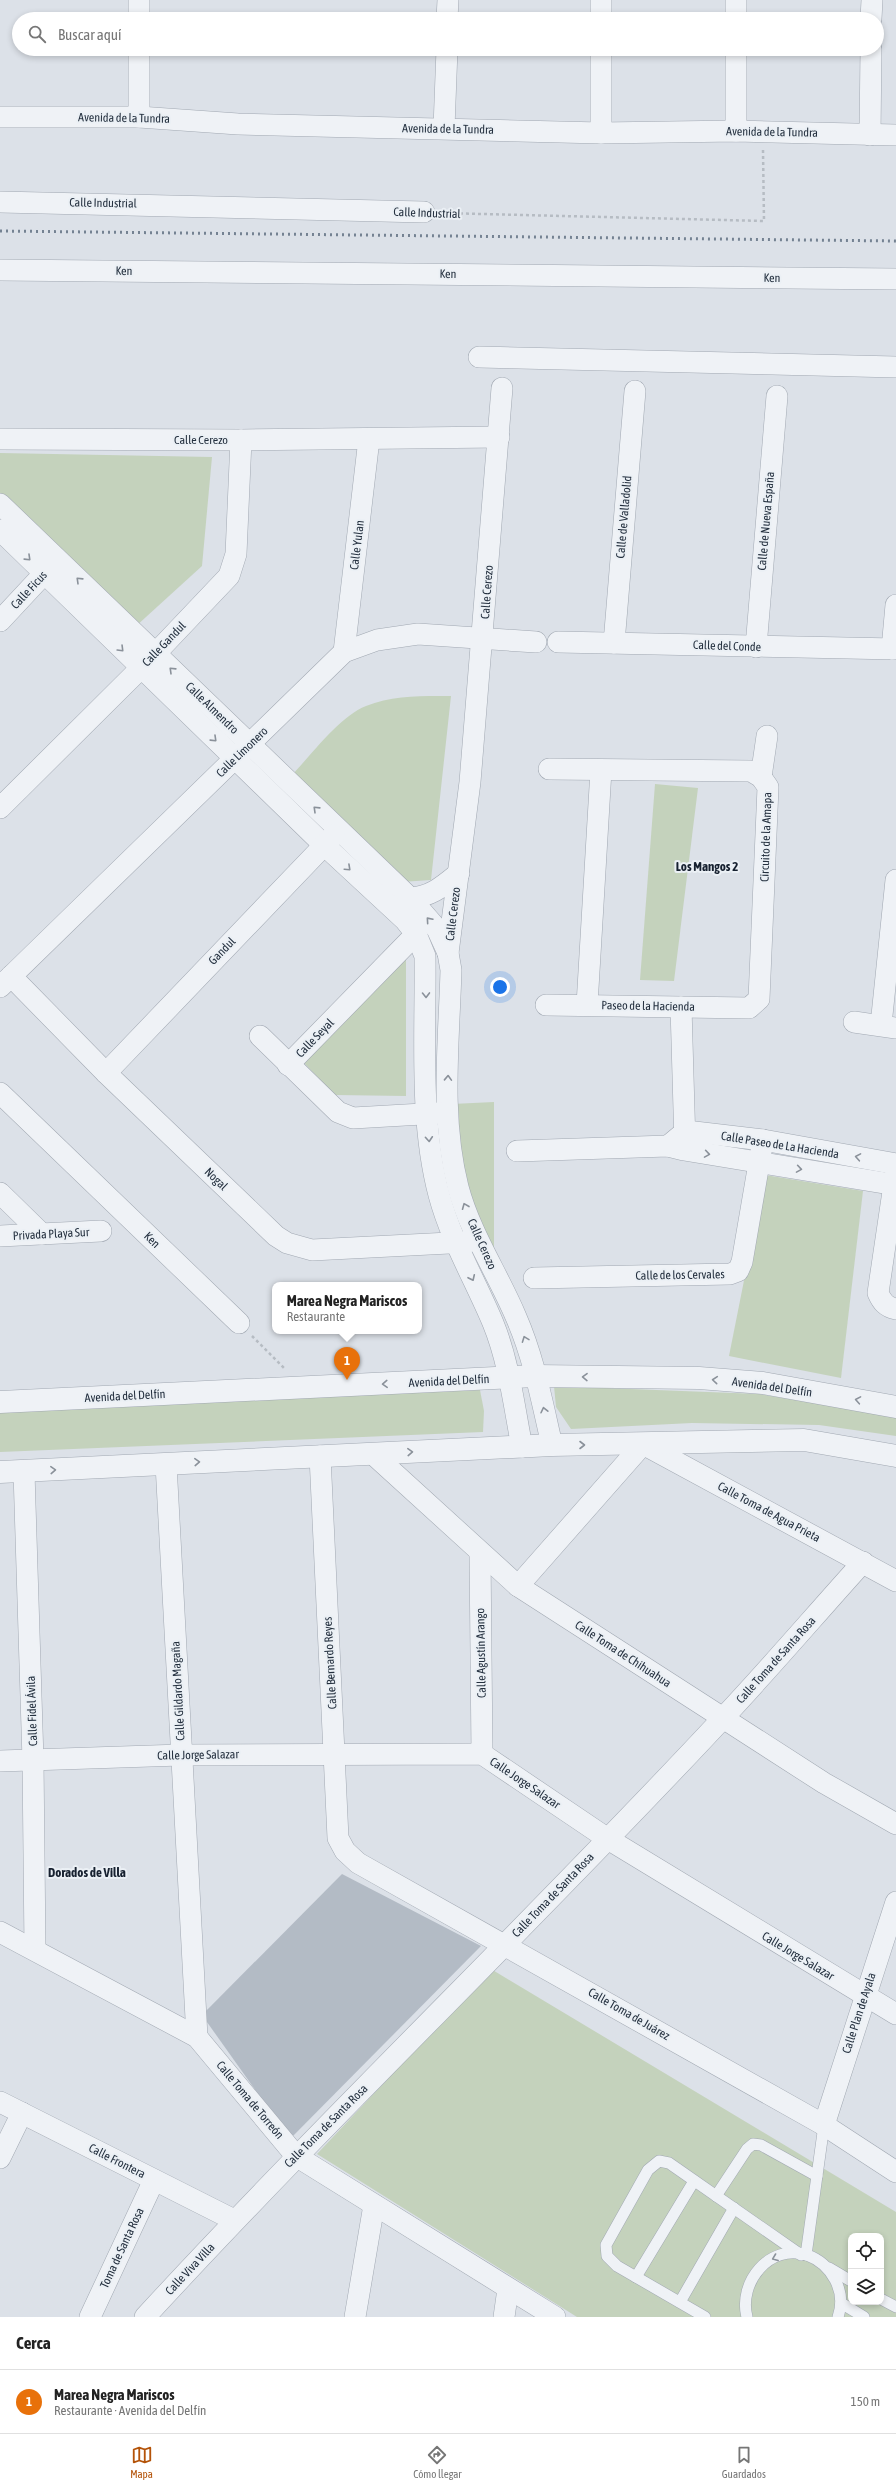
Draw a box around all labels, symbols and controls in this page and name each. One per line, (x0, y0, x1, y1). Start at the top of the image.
search box (12, 12, 884, 56)
icon: search (26, 23, 48, 45)
text: Buscar aquí (58, 26, 121, 43)
street label: Avenida de la Tundra (78, 110, 170, 126)
street label: Avenida de la Tundra (402, 121, 494, 137)
street label: Avenida de la Tundra (726, 124, 818, 140)
street label: Calle Industrial (69, 195, 138, 211)
street label: Calle Industrial (393, 205, 462, 221)
street label: Ken (115, 264, 133, 278)
street label: Ken (439, 267, 457, 281)
street label: Ken (763, 271, 781, 285)
street label: Calle Cerezo (174, 433, 228, 447)
street label: Calle de Nueva España (755, 471, 777, 571)
street label: Calle de Valladolid (613, 475, 635, 559)
street label: Calle Yulan (347, 519, 367, 571)
one-way arrow (23, 553, 31, 560)
street label: Calle Cerezo (478, 564, 496, 619)
street label: Calle Ficus (8, 568, 50, 612)
one-way arrow (76, 577, 84, 584)
street label: Calle Gandul (139, 618, 189, 669)
street label: Calle del Conde (693, 638, 761, 654)
one-way arrow (116, 644, 124, 651)
one-way arrow (169, 667, 177, 675)
street label: Calle Almendro (183, 679, 242, 737)
street label: Calle Limonero (213, 724, 271, 780)
one-way arrow (209, 734, 217, 742)
street label: Circuito de la Amapa (757, 792, 775, 882)
one-way arrow (313, 806, 321, 814)
district label: Los Mangos 2 (676, 859, 738, 874)
one-way arrow (343, 863, 351, 871)
street label: Calle Cerezo (443, 886, 463, 942)
one-way arrow (426, 917, 433, 925)
street label: Gandul (206, 934, 239, 968)
your location (490, 977, 510, 997)
one-way arrow (422, 992, 430, 998)
street label: Paseo de la Hacienda (601, 998, 695, 1014)
street label: Calle Seyal (293, 1015, 337, 1060)
one-way arrow (444, 1075, 452, 1081)
street label: Calle Paseo de La Hacienda (720, 1129, 840, 1161)
one-way arrow (424, 1136, 433, 1142)
one-way arrow (703, 1149, 710, 1158)
one-way arrow (854, 1153, 861, 1162)
one-way arrow (796, 1164, 802, 1173)
street label: Nogal (202, 1165, 231, 1194)
one-way arrow (462, 1202, 470, 1210)
street label: Calle Cerezo (465, 1216, 500, 1272)
street label: Privada Playa Sur (12, 1225, 90, 1243)
street label: Ken (141, 1229, 163, 1251)
street label: Calle de los Cervales (635, 1267, 725, 1283)
one-way arrow (467, 1274, 475, 1282)
popup (272, 1282, 422, 1334)
text: Marea Negra Mariscos (287, 1292, 407, 1309)
text: Restaurante (287, 1309, 345, 1324)
one-way arrow (521, 1335, 529, 1342)
pin: 1 (334, 1347, 360, 1380)
street label: Avenida del Delfín (408, 1372, 490, 1390)
one-way arrow (582, 1373, 588, 1381)
street label: Avenida del Delfín (731, 1374, 813, 1400)
one-way arrow (712, 1375, 718, 1384)
one-way arrow (382, 1379, 388, 1388)
street label: Avenida del Delfín (84, 1387, 166, 1405)
one-way arrow (854, 1396, 861, 1405)
one-way arrow (541, 1407, 549, 1414)
one-way arrow (579, 1441, 585, 1449)
one-way arrow (407, 1447, 413, 1456)
one-way arrow (194, 1458, 200, 1467)
one-way arrow (50, 1466, 56, 1475)
street label: Calle Toma de Agua Prieta (715, 1479, 823, 1545)
street label: Calle Agustín Arango (473, 1607, 489, 1698)
street label: Calle Toma de Santa Rosa (733, 1614, 819, 1706)
street label: Calle Bernardo Reyes (321, 1616, 339, 1710)
street label: Calle Toma de Chihuahua (572, 1618, 674, 1690)
street label: Calle Gildardo Magaña (168, 1641, 188, 1741)
street label: Calle Fidel Ávila (24, 1676, 40, 1746)
street label: Calle Jorge Salazar (157, 1747, 239, 1763)
street label: Calle Jorge Salazar (487, 1754, 563, 1812)
street label: Calle Toma de Santa Rosa (509, 1850, 597, 1940)
district label: Dorados de Villa (48, 1865, 126, 1880)
street label: Calle Jorge Salazar (759, 1929, 837, 1983)
street label: Calle Plan de Ayala (839, 1971, 879, 2055)
street label: Calle Toma de Juárez (586, 1985, 673, 2043)
street label: Calle Toma de Torreón (213, 2058, 287, 2142)
street label: Calle Toma de Santa Rosa (282, 2082, 370, 2170)
street label: Calle Frontera (86, 2141, 148, 2181)
street label: Toma de Santa Rosa (97, 2205, 147, 2291)
map controls (848, 2233, 884, 2305)
button: locate (848, 2233, 884, 2269)
street label: Calle Viva Villa (163, 2240, 217, 2298)
one-way arrow (772, 2253, 779, 2261)
button: layers (848, 2269, 884, 2305)
text: Cerca (16, 2333, 51, 2353)
text: Marea Negra Mariscos (54, 2386, 175, 2403)
text: 1 (26, 2394, 32, 2409)
text: 150 m (851, 2394, 880, 2409)
text: Restaurante · Avenida del Delfín (54, 2403, 206, 2418)
tab: Mapa (130, 2444, 153, 2480)
tab: Cómo llegar (413, 2444, 462, 2480)
tab: Guardados (722, 2444, 766, 2480)

